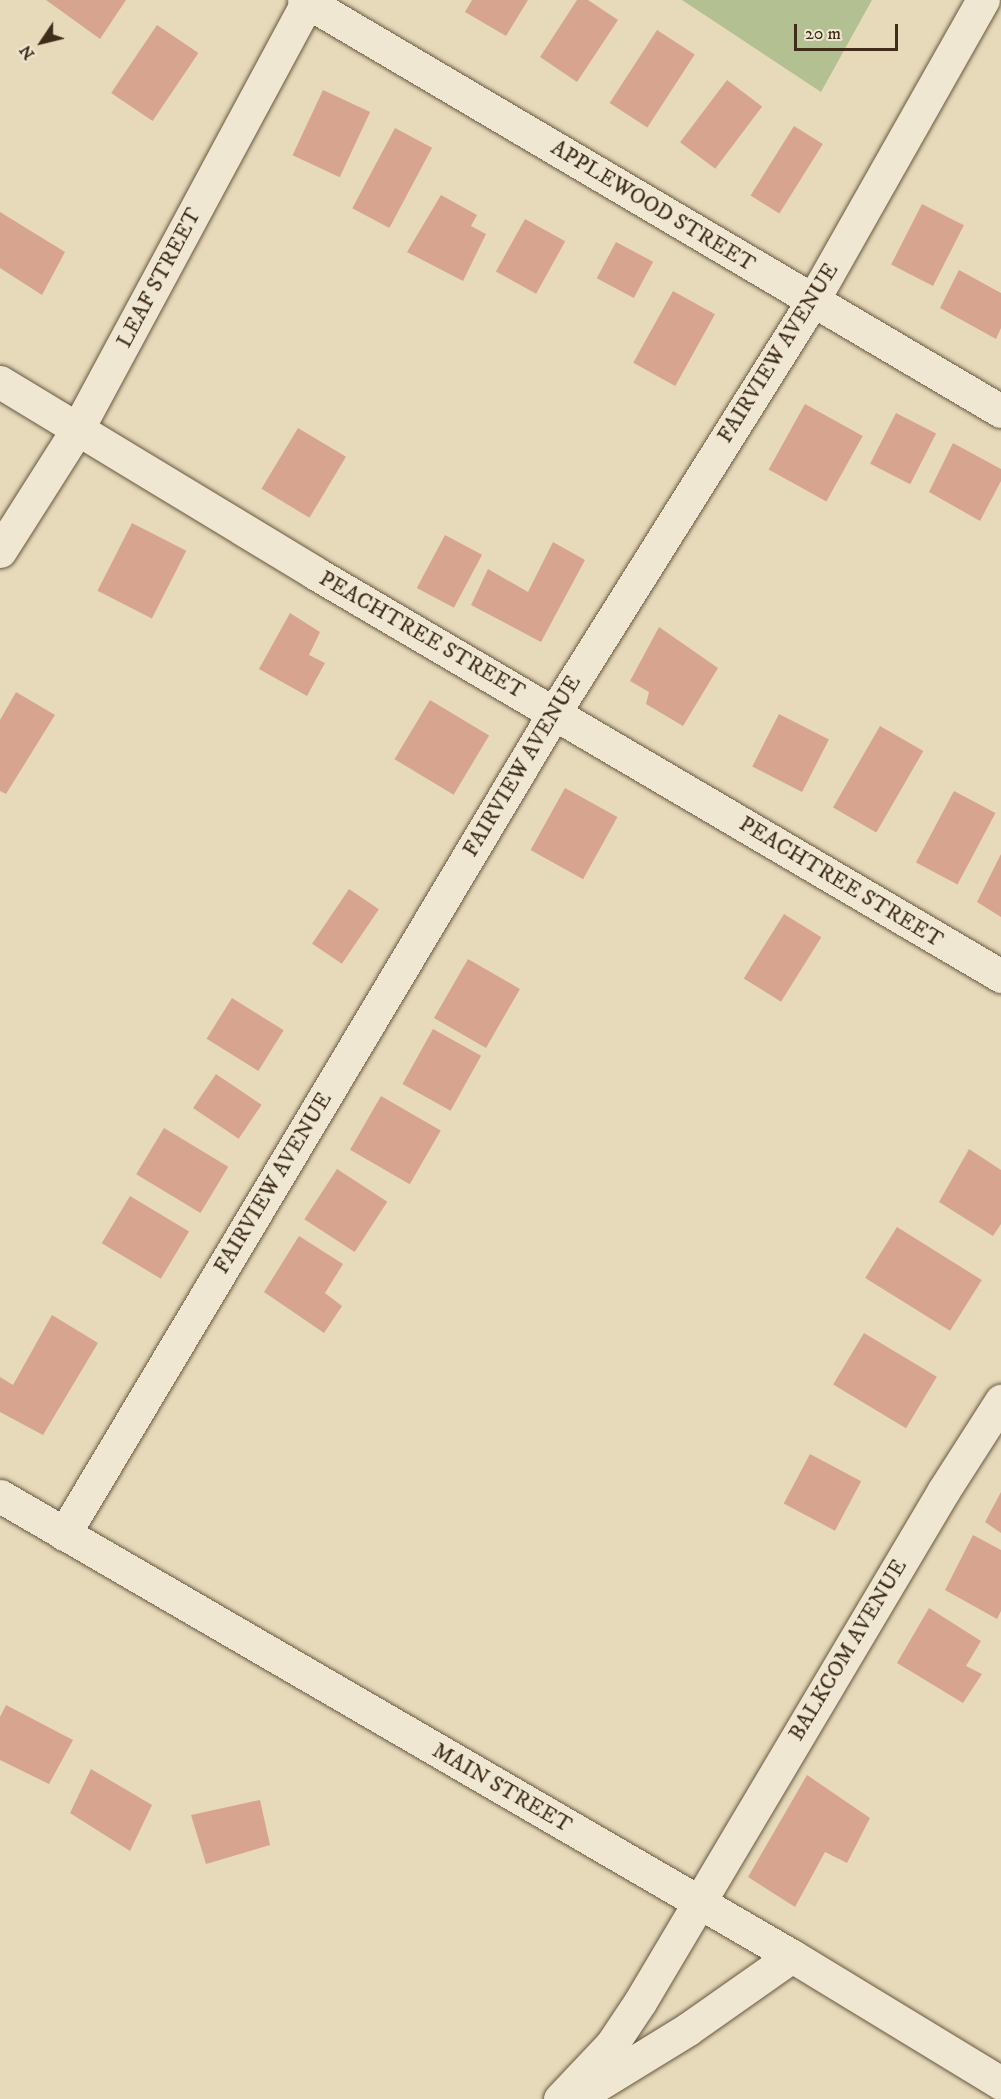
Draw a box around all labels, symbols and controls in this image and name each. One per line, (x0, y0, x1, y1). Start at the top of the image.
north arrow (12, 12, 72, 72)
scale bar (797, 12, 900, 50)
text: 20 m (805, 23, 841, 45)
text: N (15, 41, 39, 63)
street label: APPLEWOOD STREET (546, 135, 760, 277)
street label: LEAF STREET (111, 204, 207, 352)
street label: FAIRVIEW AVENUE (712, 258, 844, 448)
street label: PEACHTREE STREET (314, 565, 530, 705)
street label: FAIRVIEW AVENUE (457, 670, 587, 862)
street label: PEACHTREE STREET (734, 811, 948, 953)
street label: FAIRVIEW AVENUE (208, 1087, 338, 1279)
street label: BALKCOM AVENUE (783, 1554, 913, 1746)
street label: MAIN STREET (428, 1737, 576, 1839)

